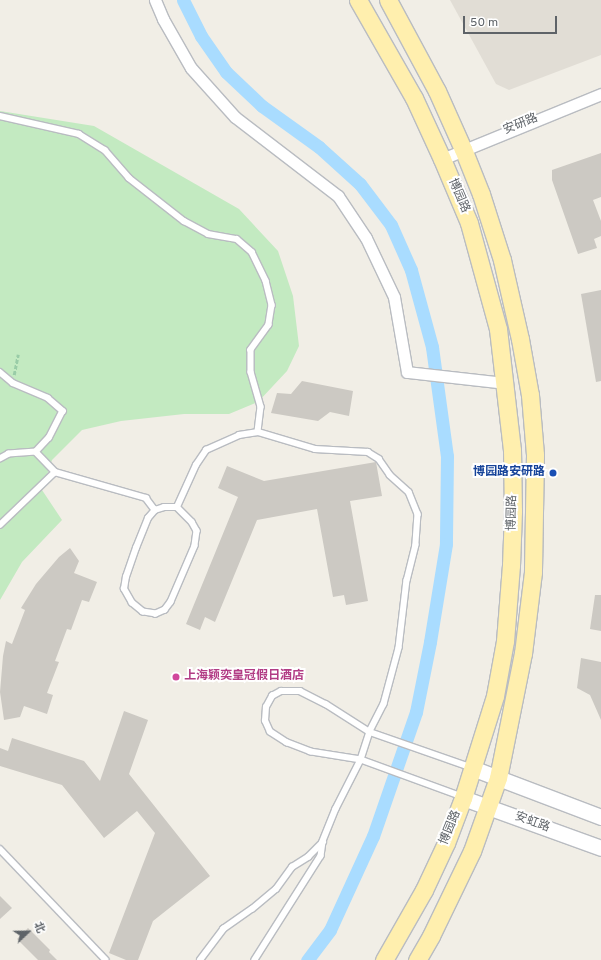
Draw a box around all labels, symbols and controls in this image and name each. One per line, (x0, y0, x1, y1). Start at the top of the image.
scale bar (465, 8, 559, 34)
text: 50 m (470, 15, 498, 31)
street label: 安研路 (502, 112, 540, 138)
street label: 博园路 (444, 177, 472, 215)
place label: 博园路安研路 (473, 466, 545, 480)
marker: 博园路安研路 (548, 468, 558, 478)
street label: 博园路 (505, 495, 521, 531)
place label: 上海颖奕皇冠假日酒店 (184, 670, 304, 684)
marker: 上海颖奕皇冠假日酒店 (171, 672, 181, 682)
street label: 博园路 (438, 809, 464, 847)
street label: 安虹路 (513, 810, 551, 836)
north arrow (8, 912, 48, 952)
text: 北 (31, 920, 48, 935)

